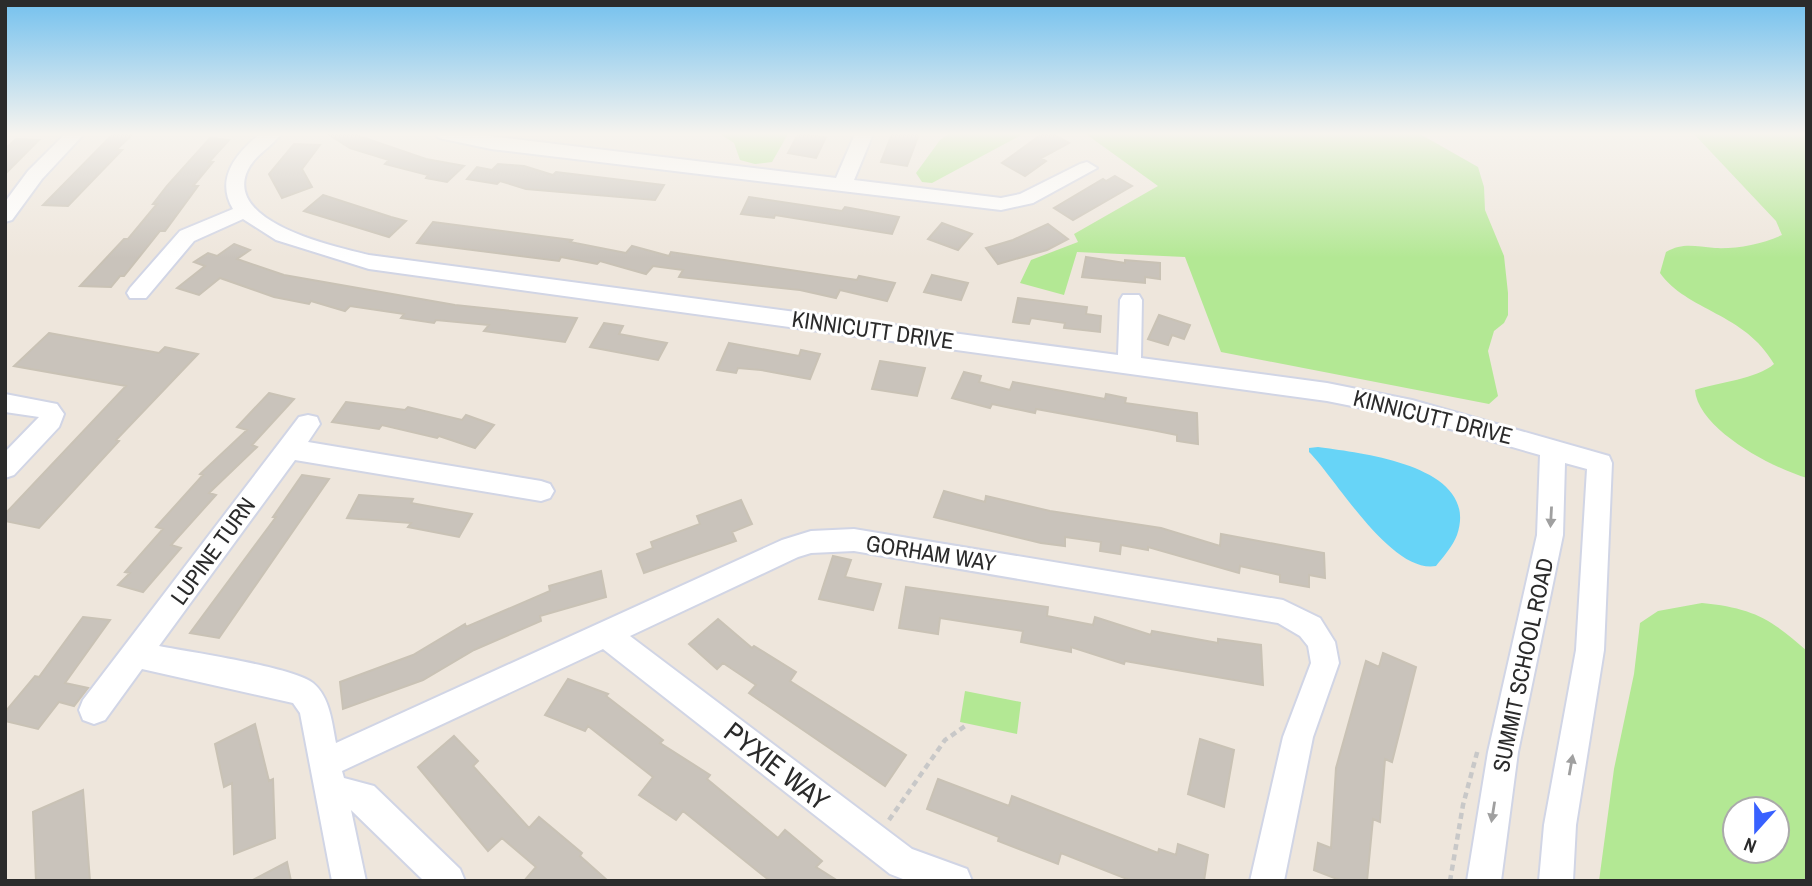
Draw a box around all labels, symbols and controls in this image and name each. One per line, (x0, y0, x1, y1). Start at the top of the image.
street label: KINNICUTT DRIVE (790, 303, 956, 356)
street label: KINNICUTT DRIVE (1350, 382, 1516, 451)
street label: LUPINE TURN (163, 491, 262, 611)
one-way arrow (1545, 506, 1556, 528)
street label: GORHAM WAY (864, 527, 999, 578)
street label: SUMMIT SCHOOL ROAD (1485, 555, 1560, 775)
street label: PYXIE WAY (717, 713, 838, 820)
one-way arrow (1566, 753, 1577, 775)
north arrow (1721, 795, 1791, 865)
one-way arrow (1488, 801, 1499, 823)
text: N (1740, 832, 1760, 860)

